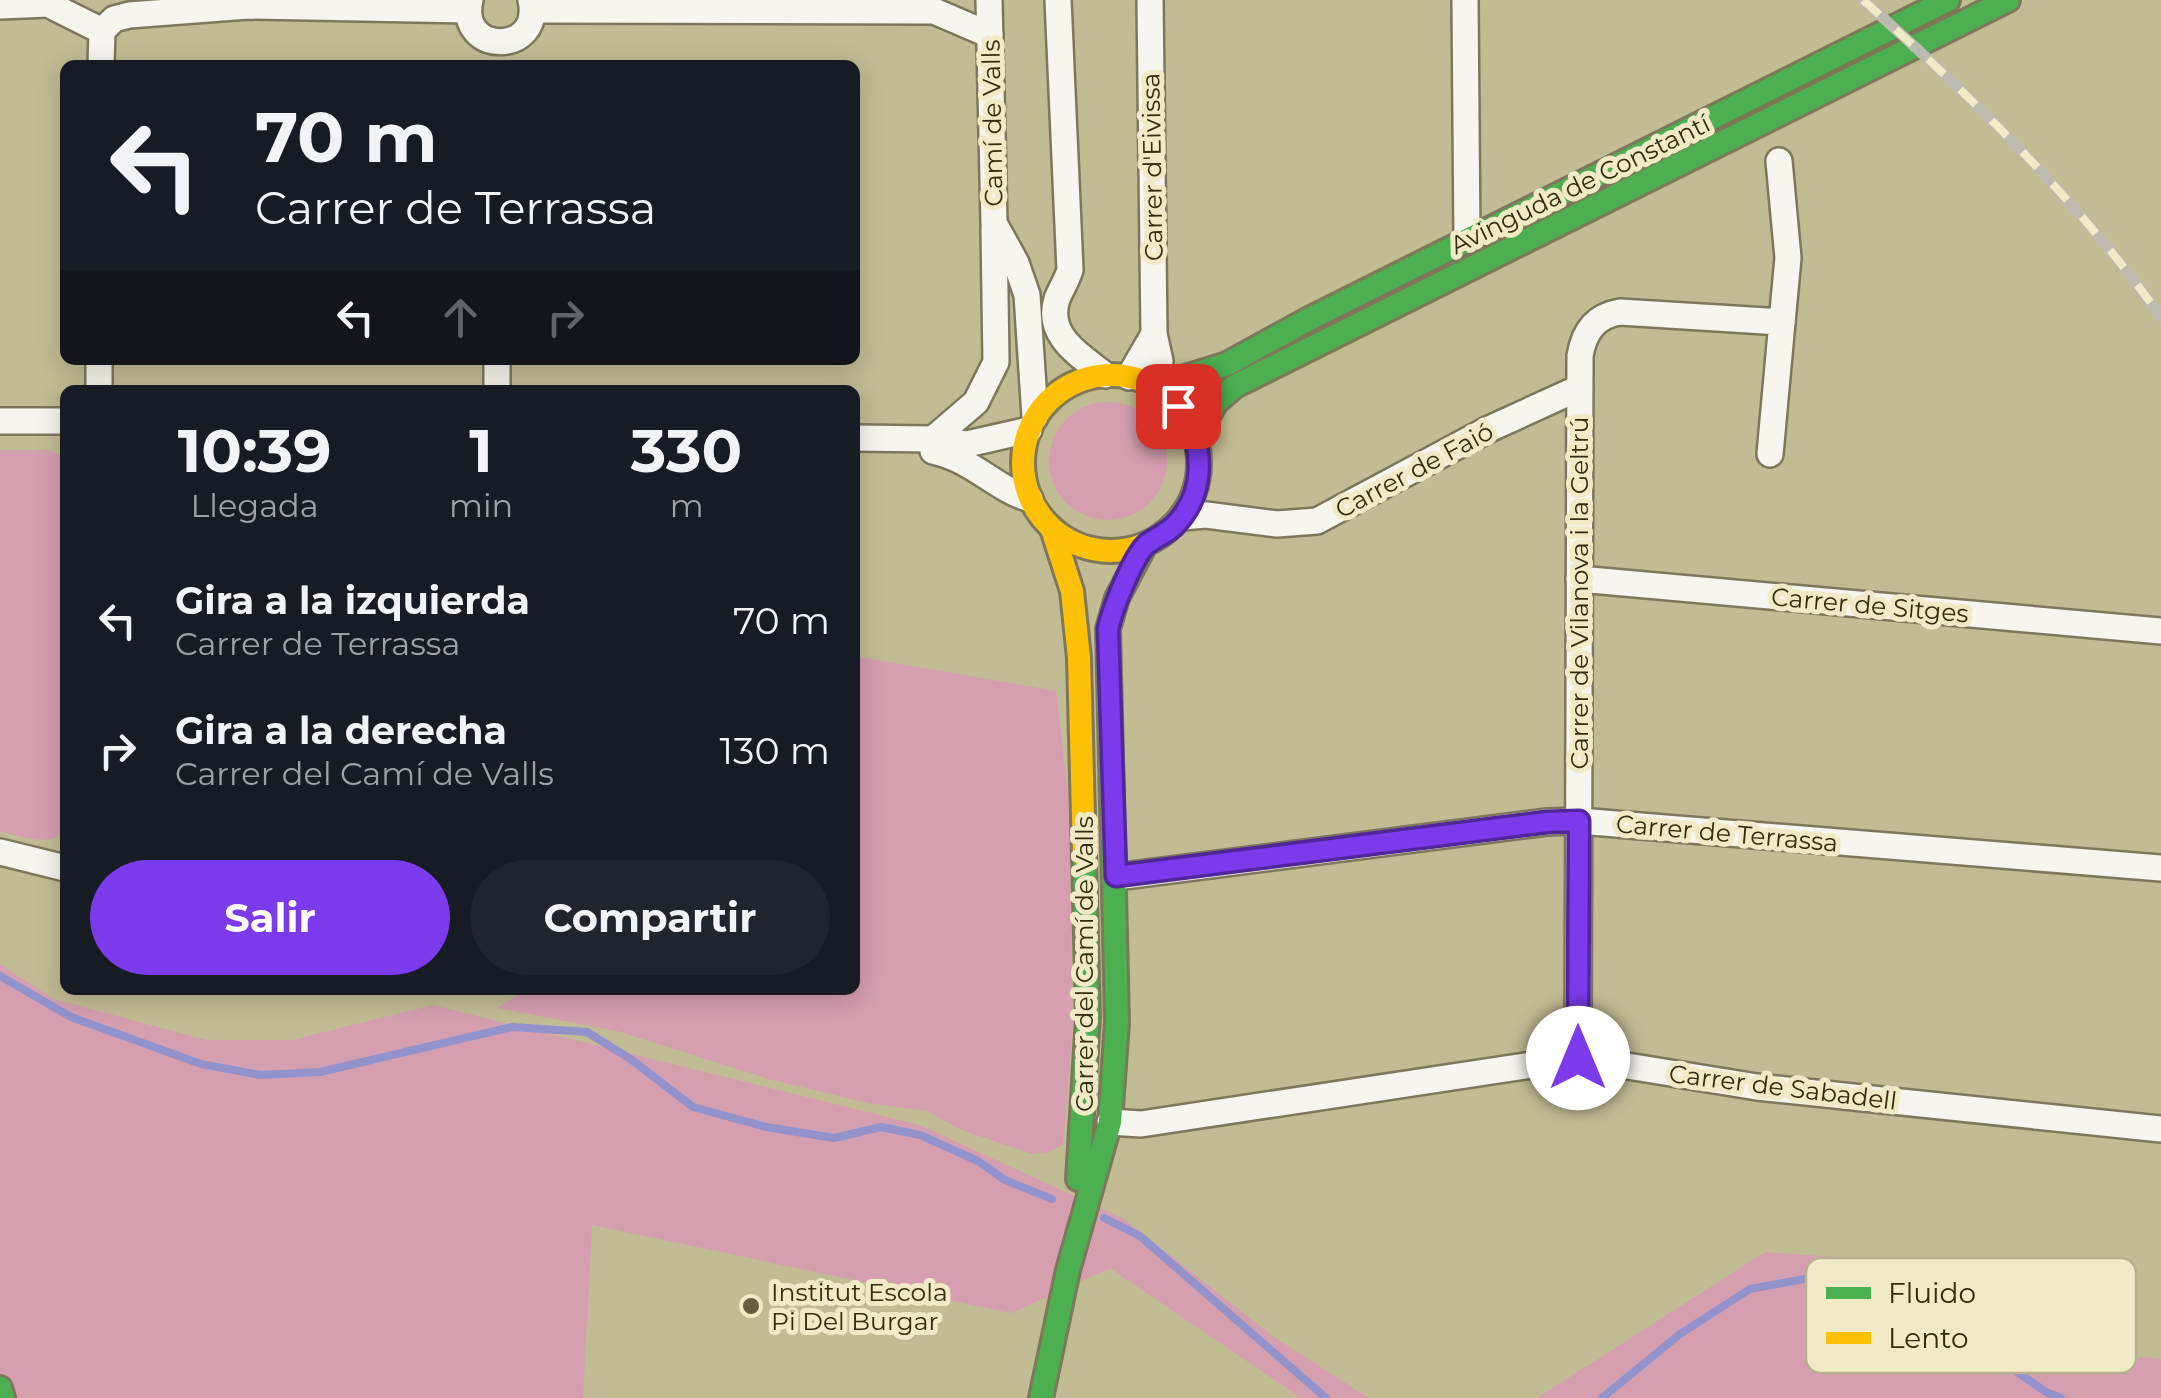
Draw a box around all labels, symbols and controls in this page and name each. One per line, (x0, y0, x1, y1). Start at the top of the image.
street label: Camí de Valls (976, 39, 1008, 207)
street label: Carrer d'Eivissa (1135, 73, 1169, 261)
text: 70 m (255, 94, 438, 180)
icon: left (90, 100, 220, 230)
street label: Avinguda de Constantí (1445, 107, 1716, 260)
text: Carrer de Terrassa (255, 180, 656, 235)
icon: left (328, 290, 383, 345)
icon: ahead (433, 290, 488, 345)
icon: right (538, 290, 593, 345)
pin (1136, 364, 1221, 449)
icon: arrive (1151, 379, 1206, 434)
text: 10:39 (178, 414, 331, 487)
text: 1 (469, 414, 493, 487)
text: 330 (631, 414, 742, 487)
street label: Carrer de Faió (1330, 416, 1498, 524)
street label: Carrer de Vilanova i la Geltrú (1564, 416, 1594, 770)
text: Llegada (190, 486, 319, 525)
text: min (449, 486, 513, 525)
text: m (670, 486, 704, 525)
text: Gira a la izquierda (175, 577, 530, 624)
street label: Carrer de Sitges (1770, 581, 1970, 629)
icon: left (90, 593, 145, 648)
text: 70 m (733, 597, 830, 644)
text: Carrer de Terrassa (175, 624, 460, 663)
text: Gira a la derecha (175, 707, 507, 754)
icon: right (90, 723, 145, 778)
text: 130 m (719, 727, 830, 774)
text: Carrer del Camí de Valls (175, 754, 554, 793)
street label: Carrer de Terrassa (1615, 808, 1839, 858)
street label: Carrer del Camí de Valls (1069, 816, 1099, 1112)
button: Salir (90, 860, 450, 975)
button: Compartir (470, 860, 830, 975)
position arrow (1526, 1006, 1630, 1110)
street label: Carrer de Sabadell (1667, 1058, 1899, 1116)
legend (1806, 1258, 2136, 1373)
text: Fluido (1888, 1276, 1976, 1310)
place label: Institut Escola Pi Del Burgar (771, 1277, 948, 1336)
marker: Institut Escola Pi Del Burgar (740, 1295, 762, 1317)
text: Lento (1888, 1321, 1969, 1355)

